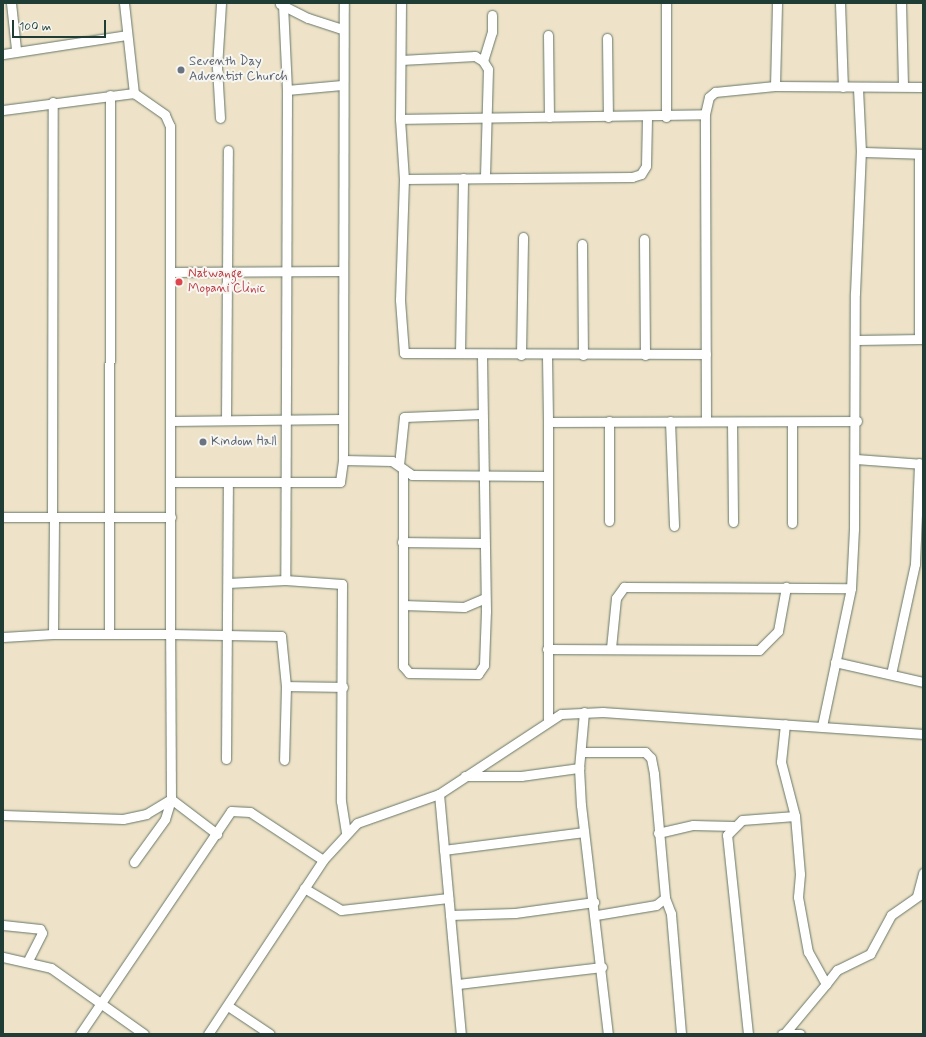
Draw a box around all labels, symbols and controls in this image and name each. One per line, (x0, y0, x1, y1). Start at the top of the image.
scale bar (14, 12, 108, 38)
text: 100 m (19, 19, 51, 35)
place label: Seventh Day Adventist Church (189, 55, 288, 86)
marker: Seventh Day Adventist Church (176, 65, 186, 75)
place label: Natwange Mopani Clinic (188, 267, 265, 298)
marker: Natwange Mopani Clinic (173, 276, 185, 288)
place label: Kindom Hall (211, 434, 277, 450)
marker: Kindom Hall (198, 437, 208, 447)

